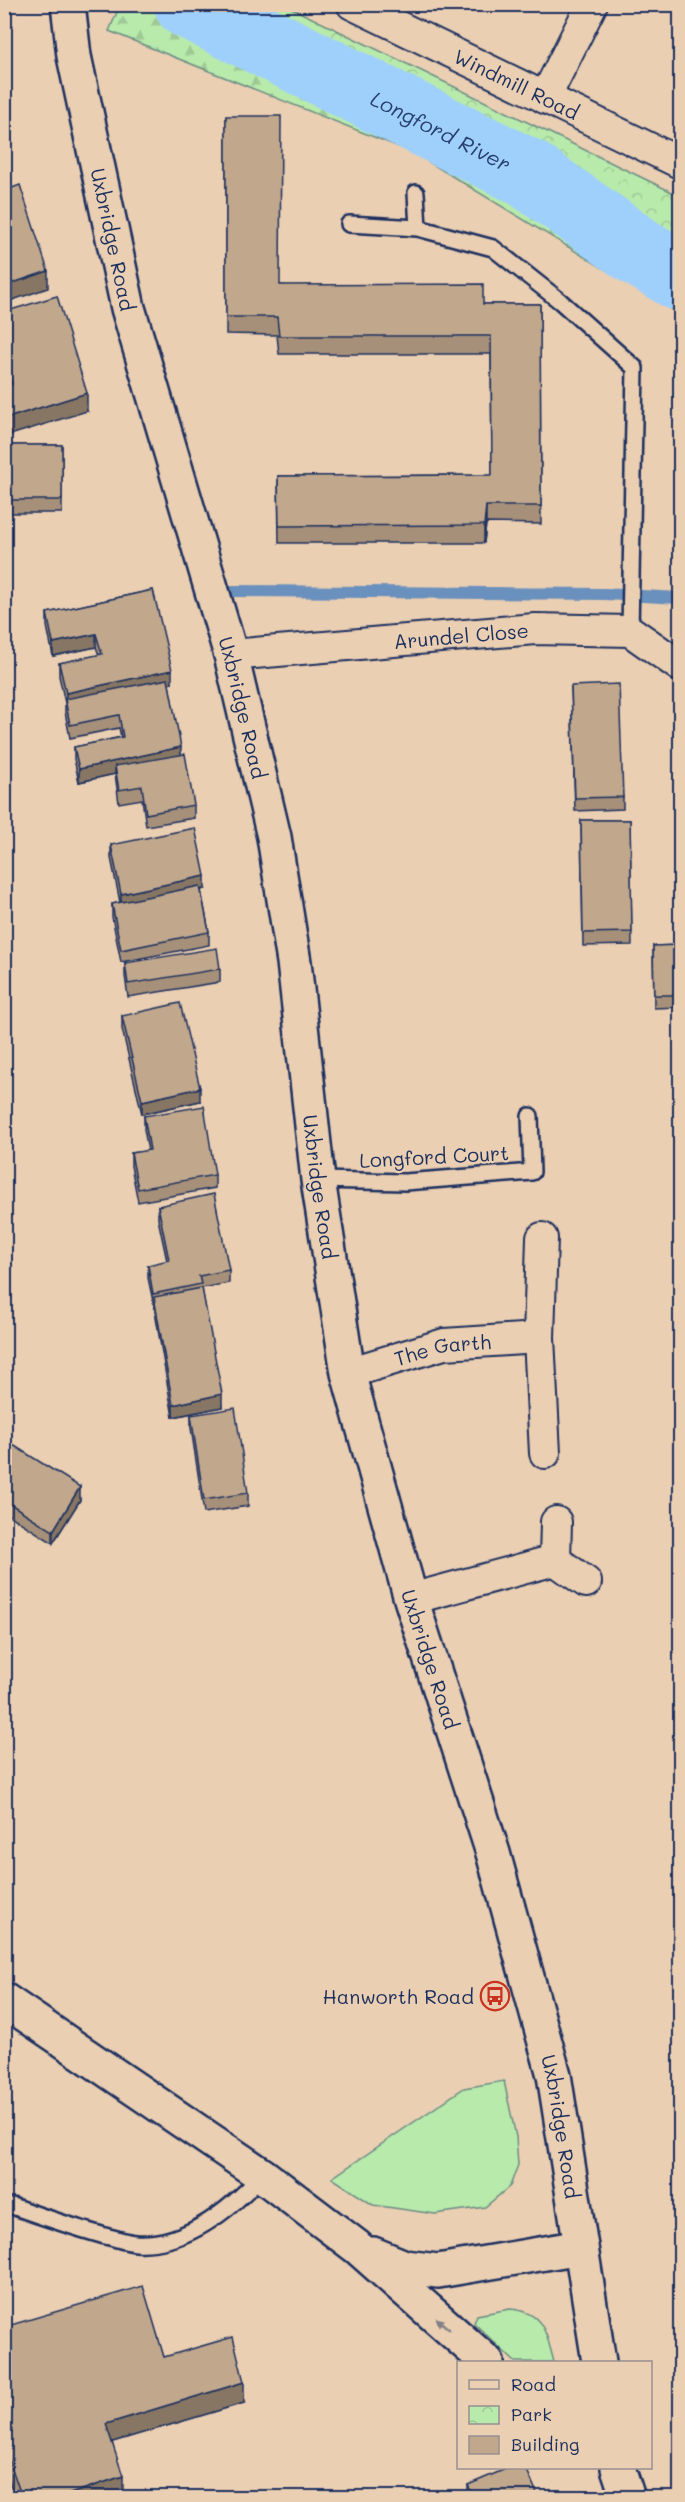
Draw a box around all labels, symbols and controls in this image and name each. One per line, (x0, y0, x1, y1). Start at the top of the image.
street label: Windmill Road (450, 42, 583, 125)
water label: Longford River (367, 84, 516, 176)
street label: Uxbridge Road (85, 166, 141, 313)
street label: Arundel Close (392, 617, 530, 654)
street label: Uxbridge Road (213, 633, 273, 781)
street label: Uxbridge Road (298, 1113, 343, 1261)
street label: Longford Court (359, 1139, 509, 1173)
street label: The Garth (391, 1328, 492, 1371)
street label: Uxbridge Road (396, 1586, 465, 1732)
bus stop icon: Hanworth Road (479, 1980, 511, 2012)
place label: Hanworth Road (322, 1983, 474, 2009)
street label: Uxbridge Road (536, 2052, 586, 2200)
one-way arrow (436, 2317, 451, 2331)
legend (457, 2361, 652, 2469)
text: Road (511, 2372, 556, 2396)
text: Park (511, 2402, 552, 2426)
text: Building (511, 2432, 579, 2456)

